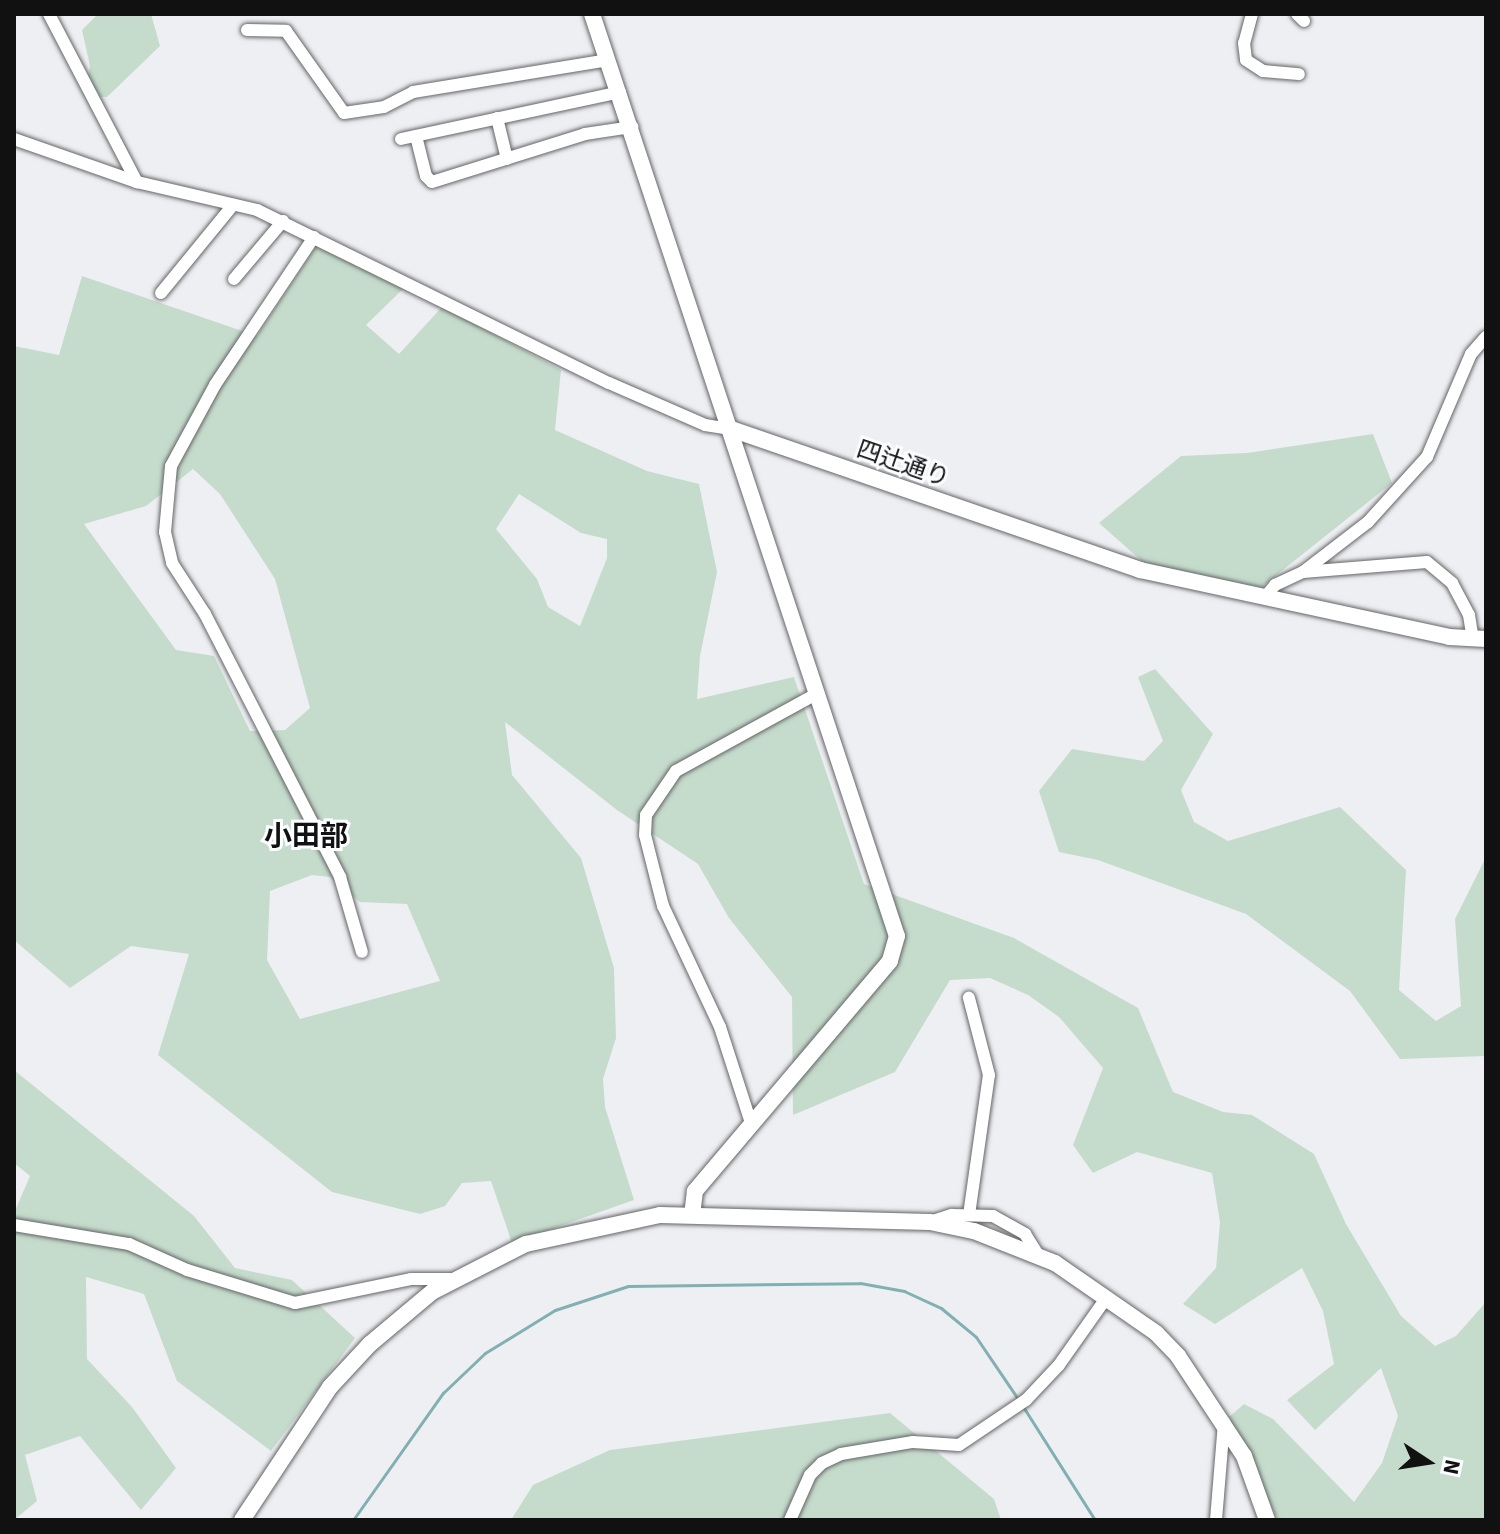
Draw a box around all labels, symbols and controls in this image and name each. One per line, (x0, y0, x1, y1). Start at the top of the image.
street label: 四辻通り (853, 435, 953, 493)
district label: 小田部 (264, 819, 348, 853)
north arrow (1388, 1422, 1468, 1502)
text: N (1434, 1456, 1469, 1477)

